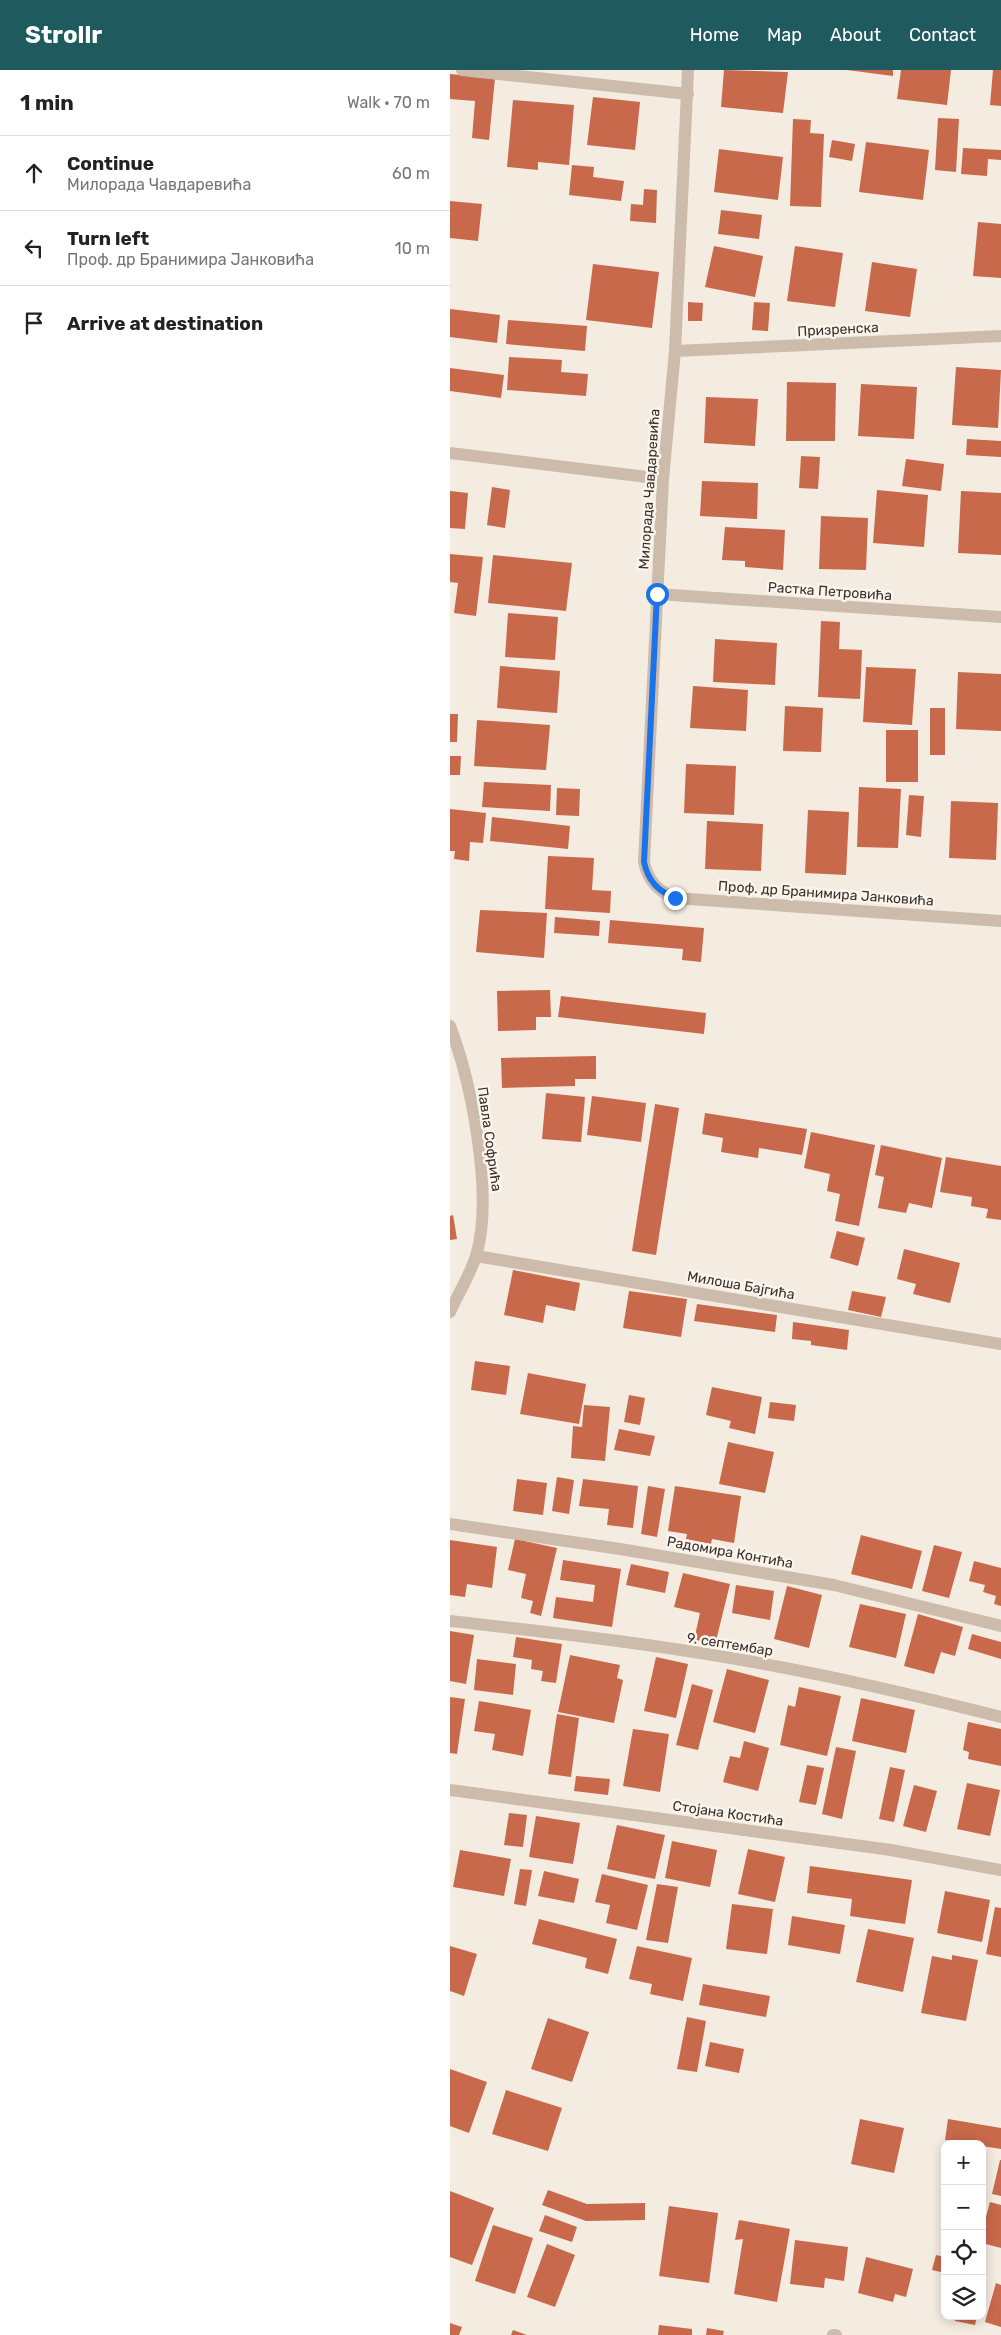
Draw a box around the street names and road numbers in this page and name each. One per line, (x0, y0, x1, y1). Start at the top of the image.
street label: Призренска (797, 319, 879, 340)
street label: Милорада Чавдаревића (635, 408, 664, 570)
street label: Растка Петровића (767, 579, 893, 604)
street label: Проф. др Бранимира Јанковића (718, 877, 934, 910)
street label: Павла Софрића (474, 1086, 505, 1192)
street label: Милоша Бајгића (686, 1268, 796, 1303)
street label: Радомира Контића (665, 1533, 794, 1572)
street label: 9. септембар (686, 1629, 774, 1660)
street label: Стојана Костића (671, 1797, 785, 1830)

